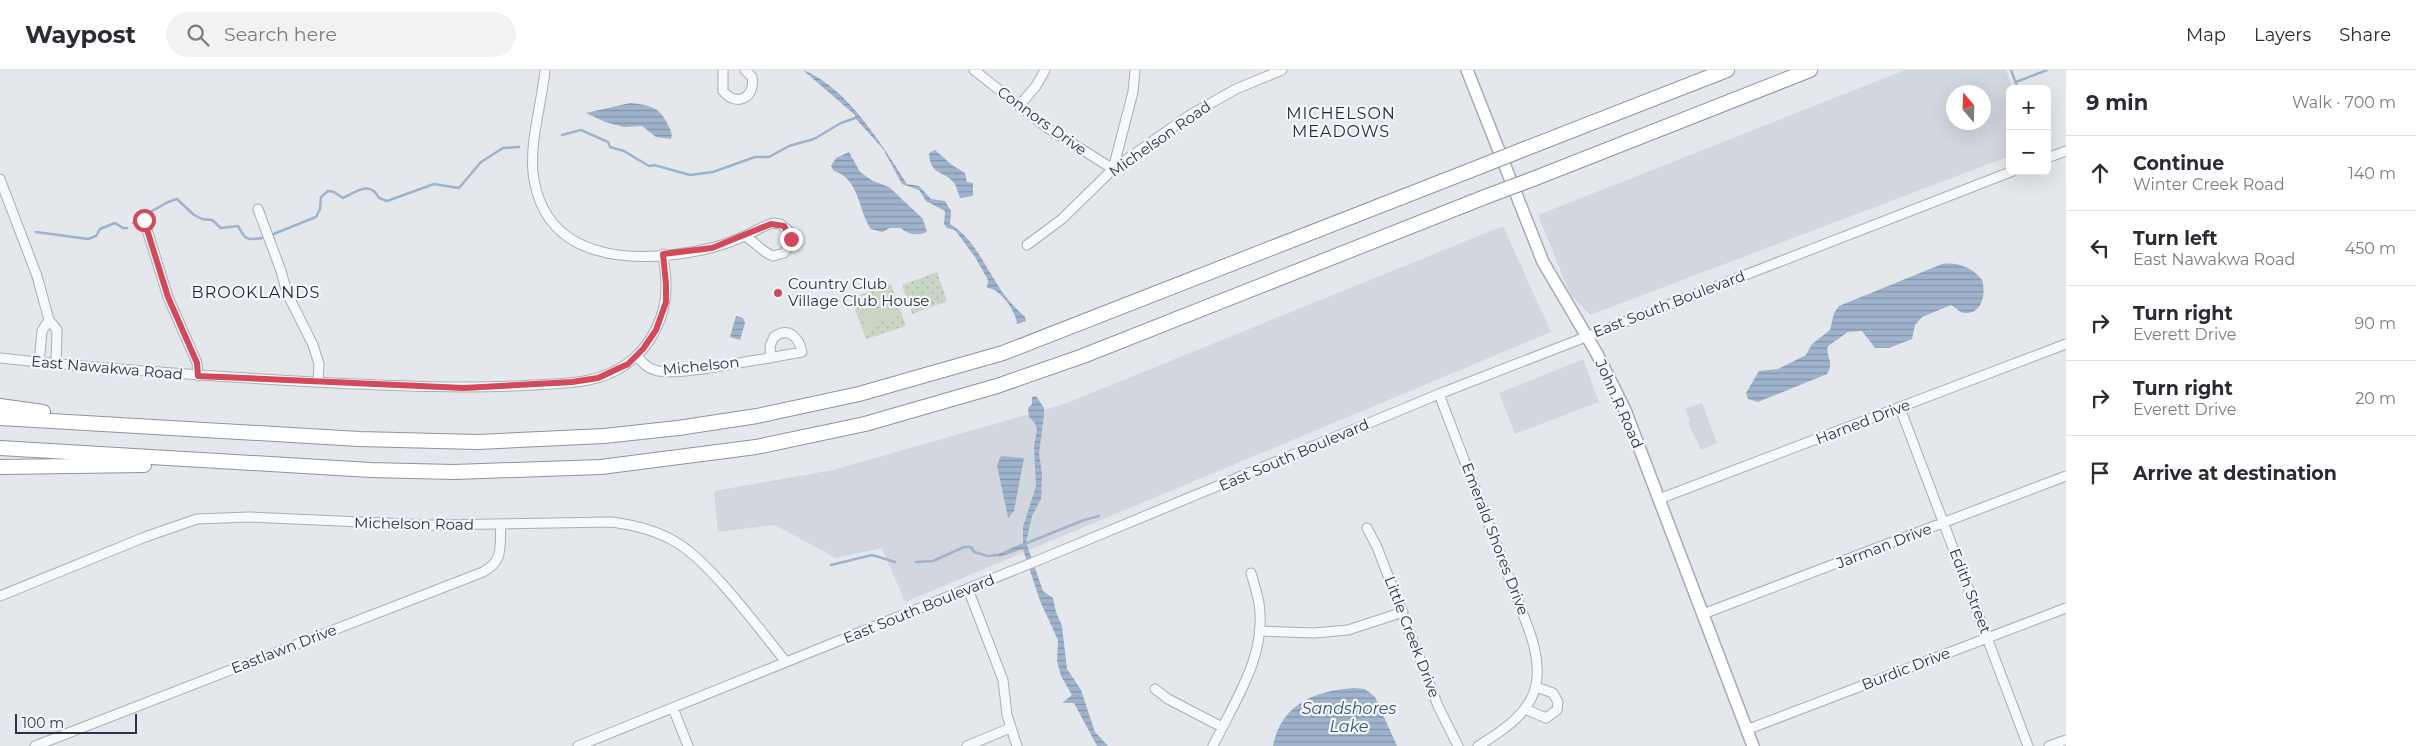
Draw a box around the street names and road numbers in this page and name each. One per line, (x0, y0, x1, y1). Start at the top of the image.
street label: Connors Drive (994, 82, 1091, 159)
street label: Michelson Road (1105, 96, 1214, 181)
street label: East South Boulevard (1590, 266, 1748, 341)
street label: East Nawakwa Road (30, 351, 184, 384)
street label: Michelson (662, 352, 740, 379)
street label: John R Road (1591, 356, 1647, 451)
street label: Harned Drive (1813, 395, 1913, 448)
street label: East South Boulevard (1216, 414, 1372, 495)
street label: Emerald Shores Drive (1458, 460, 1533, 618)
street label: Michelson Road (354, 513, 474, 534)
street label: Jarman Drive (1833, 519, 1934, 573)
street label: Edith Street (1946, 546, 1995, 636)
street label: East South Boulevard (840, 569, 997, 648)
street label: Little Creek Drive (1381, 573, 1444, 700)
street label: Eastlawn Drive (228, 620, 339, 677)
street label: Burdic Drive (1859, 643, 1953, 694)

